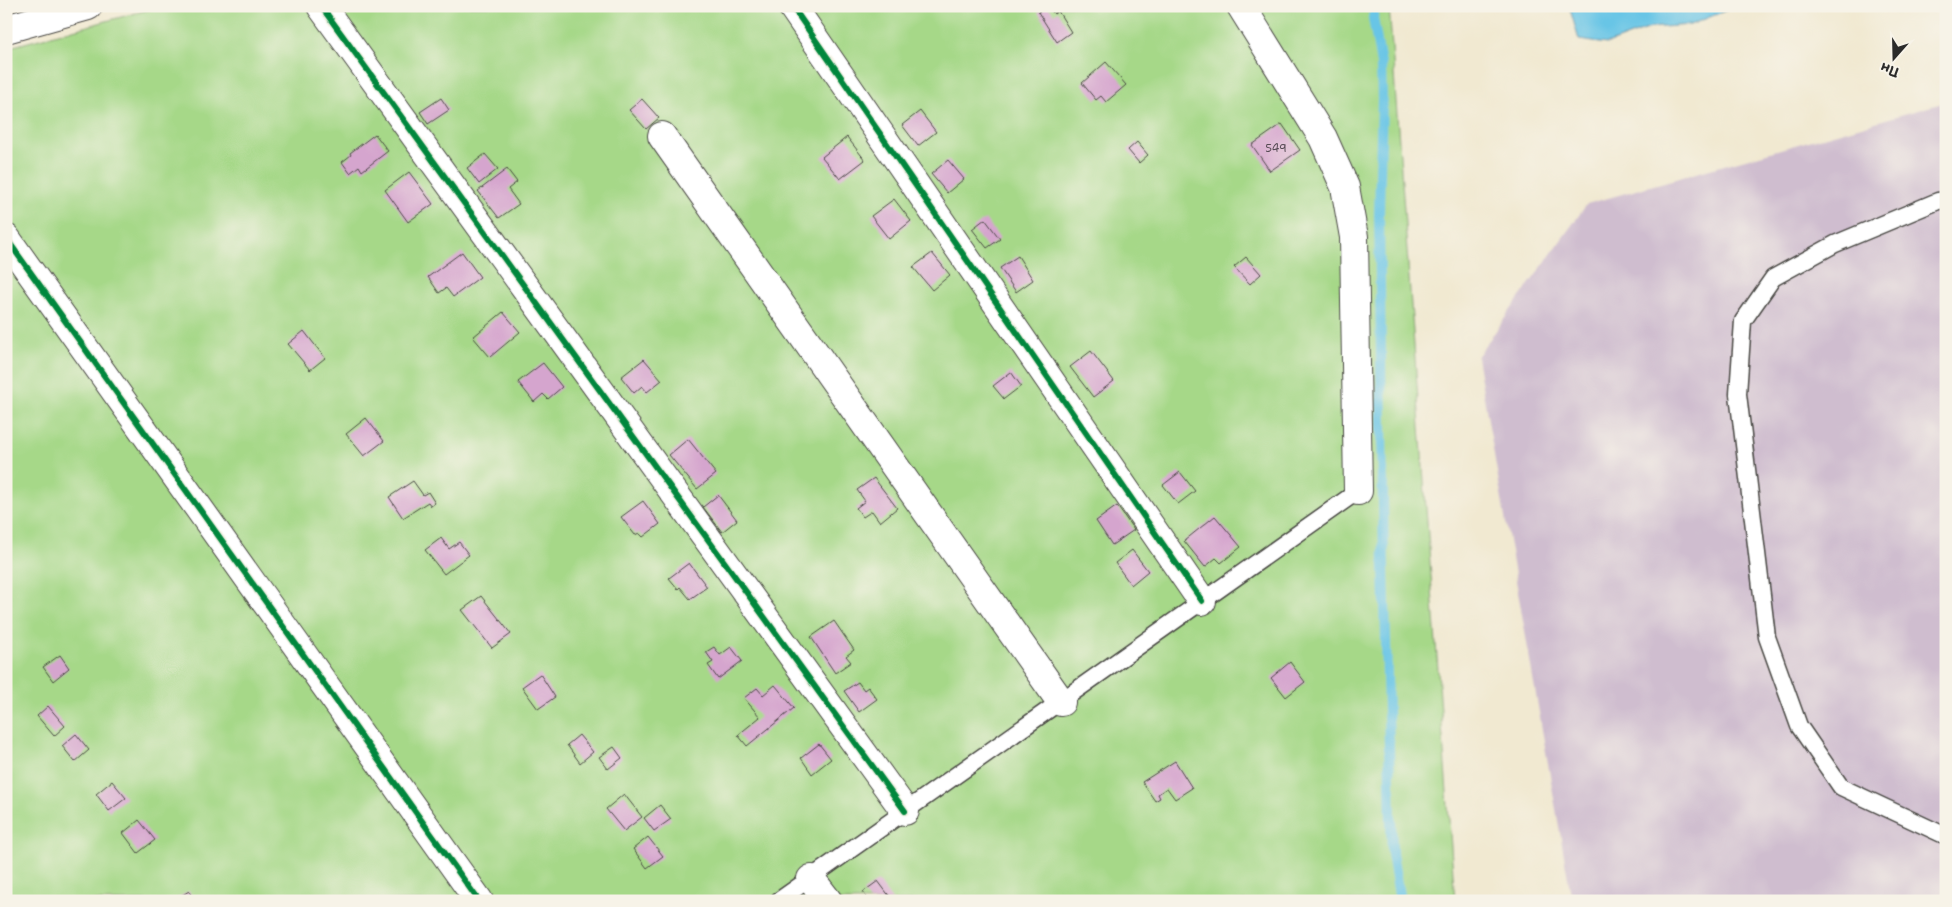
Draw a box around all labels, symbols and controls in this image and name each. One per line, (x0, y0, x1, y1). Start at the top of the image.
north arrow (1870, 32, 1920, 82)
text: Пн (1878, 59, 1901, 82)
house number: 549 (1265, 141, 1287, 156)

